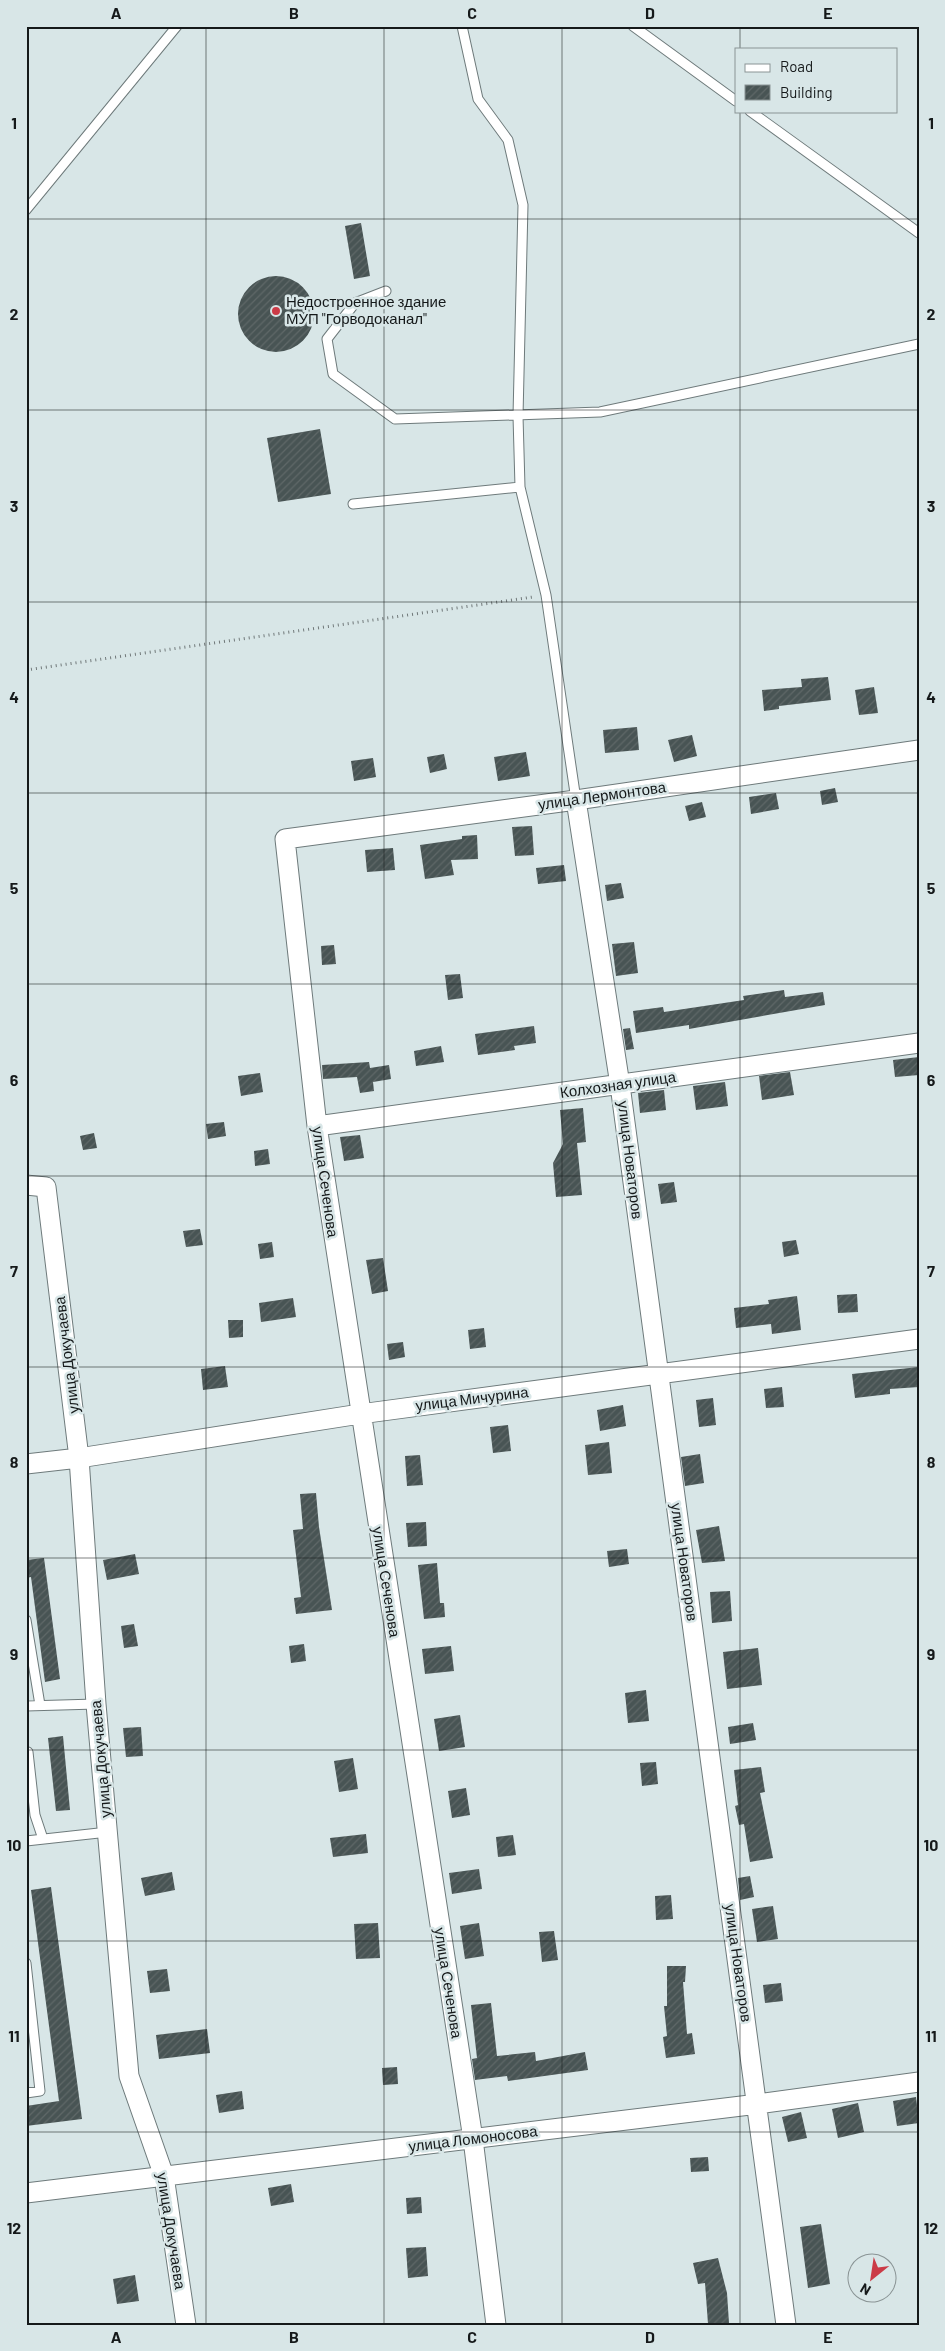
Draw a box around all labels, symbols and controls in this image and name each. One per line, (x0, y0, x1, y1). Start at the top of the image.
text: A (111, 3, 122, 22)
text: B (289, 3, 299, 22)
text: C (467, 3, 477, 22)
text: D (645, 3, 655, 22)
text: E (823, 3, 833, 22)
legend (735, 48, 898, 112)
text: Road (780, 57, 813, 75)
text: Building (780, 83, 833, 101)
text: 1 (11, 113, 17, 132)
text: 1 (928, 113, 934, 132)
place label: Недостроенное здание МУП "Горводоканал" (286, 292, 446, 327)
text: 2 (10, 304, 19, 323)
text: 2 (927, 304, 936, 323)
marker: Недостроенное здание МУП "Горводоканал" (270, 305, 282, 317)
text: 3 (10, 496, 18, 515)
text: 3 (927, 496, 935, 515)
text: 4 (9, 687, 19, 706)
text: 4 (926, 687, 936, 706)
street label: улица Лермонтова (537, 777, 668, 813)
text: 5 (10, 878, 19, 897)
text: 5 (927, 878, 936, 897)
street label: Колхозная улица (559, 1067, 678, 1101)
text: 6 (10, 1070, 19, 1089)
text: 6 (927, 1070, 936, 1089)
street label: улица Новаторов (615, 1100, 647, 1220)
street label: улица Сеченова (309, 1125, 343, 1239)
text: 7 (10, 1261, 18, 1280)
text: 7 (927, 1261, 935, 1280)
street label: улица Докучаева (50, 1295, 82, 1415)
street label: улица Мичурина (414, 1382, 530, 1414)
text: 8 (10, 1452, 19, 1471)
text: 8 (927, 1452, 936, 1471)
street label: улица Новаторов (668, 1502, 702, 1622)
street label: улица Сеченова (369, 1525, 405, 1639)
text: 9 (10, 1644, 18, 1663)
text: 9 (927, 1644, 935, 1663)
street label: улица Докучаева (86, 1699, 114, 1819)
text: 10 (7, 1835, 21, 1854)
text: 10 (924, 1835, 938, 1854)
street label: улица Новаторов (722, 1903, 756, 2023)
street label: улица Сеченова (431, 1926, 467, 2040)
text: 11 (8, 2026, 20, 2045)
text: 11 (925, 2026, 937, 2045)
street label: улица Ломоносова (407, 2121, 539, 2155)
street label: улица Докучаева (154, 2171, 190, 2291)
text: 12 (7, 2218, 21, 2237)
text: 12 (924, 2218, 938, 2237)
north arrow (848, 2254, 898, 2304)
text: N (857, 2280, 874, 2299)
text: A (111, 2327, 122, 2346)
text: B (289, 2327, 299, 2346)
text: C (467, 2327, 477, 2346)
text: D (645, 2327, 655, 2346)
text: E (823, 2327, 833, 2346)

